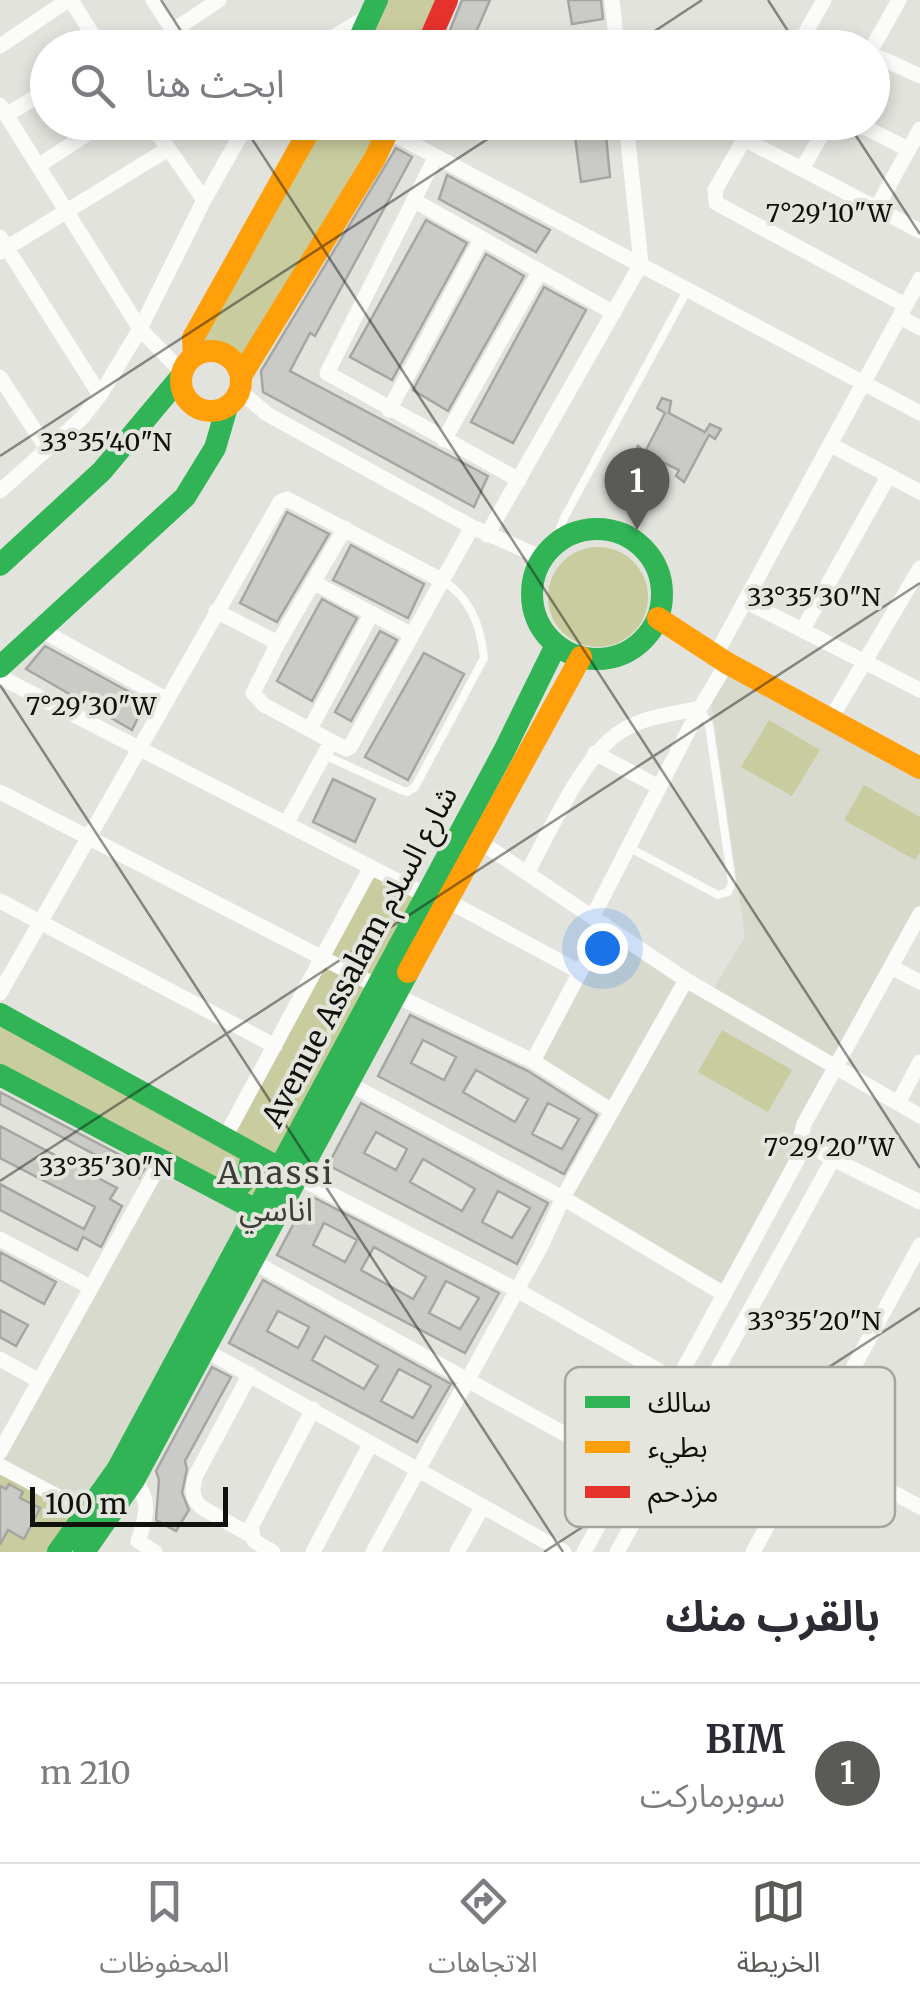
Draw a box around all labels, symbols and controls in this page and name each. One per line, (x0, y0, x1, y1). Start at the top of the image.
search box (30, 30, 890, 140)
icon: search (65, 58, 120, 113)
text: ابحث هنا (145, 60, 285, 107)
text: 7°29'10"W (766, 197, 893, 229)
text: 33°35'40"N (40, 426, 172, 458)
pin: 1 (604, 448, 670, 530)
text: 33°35'30"N (747, 581, 881, 613)
text: 7°29'30"W (26, 690, 157, 722)
street label: Avenue Assalam شارع السلام (252, 779, 469, 1136)
your location (577, 923, 628, 974)
text: 7°29'20"W (764, 1131, 895, 1163)
text: 33°35'30"N (39, 1151, 173, 1183)
district label: Anassi اناسي (216, 1153, 335, 1234)
text: 33°35'20"N (747, 1305, 881, 1337)
legend (565, 1367, 895, 1527)
text: سالك (648, 1384, 711, 1420)
text: بطيء (648, 1429, 708, 1468)
text: مزدحم (648, 1474, 719, 1514)
scale bar (30, 1482, 228, 1526)
text: 100 m (45, 1486, 127, 1522)
text: بالقرب منك (665, 1590, 880, 1642)
text: BIM (705, 1716, 785, 1763)
text: 210 m (40, 1753, 131, 1793)
text: 1 (840, 1753, 855, 1793)
text: سوبرماركت (640, 1776, 785, 1816)
tab: المحفوظات (99, 1874, 229, 1993)
tab: الاتجاهات (428, 1874, 538, 1993)
tab: الخريطة (737, 1874, 821, 1993)

